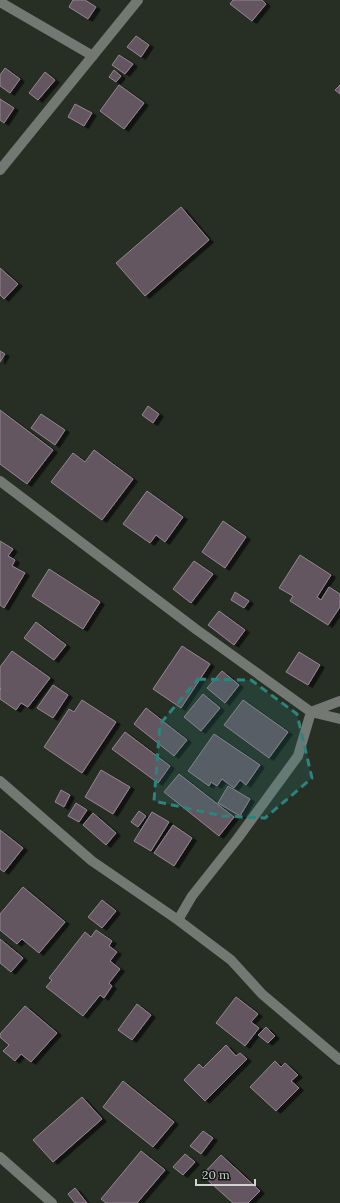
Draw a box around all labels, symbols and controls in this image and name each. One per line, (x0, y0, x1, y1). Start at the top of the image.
scale bar (196, 1161, 255, 1187)
text: 20 m (202, 1167, 230, 1182)

